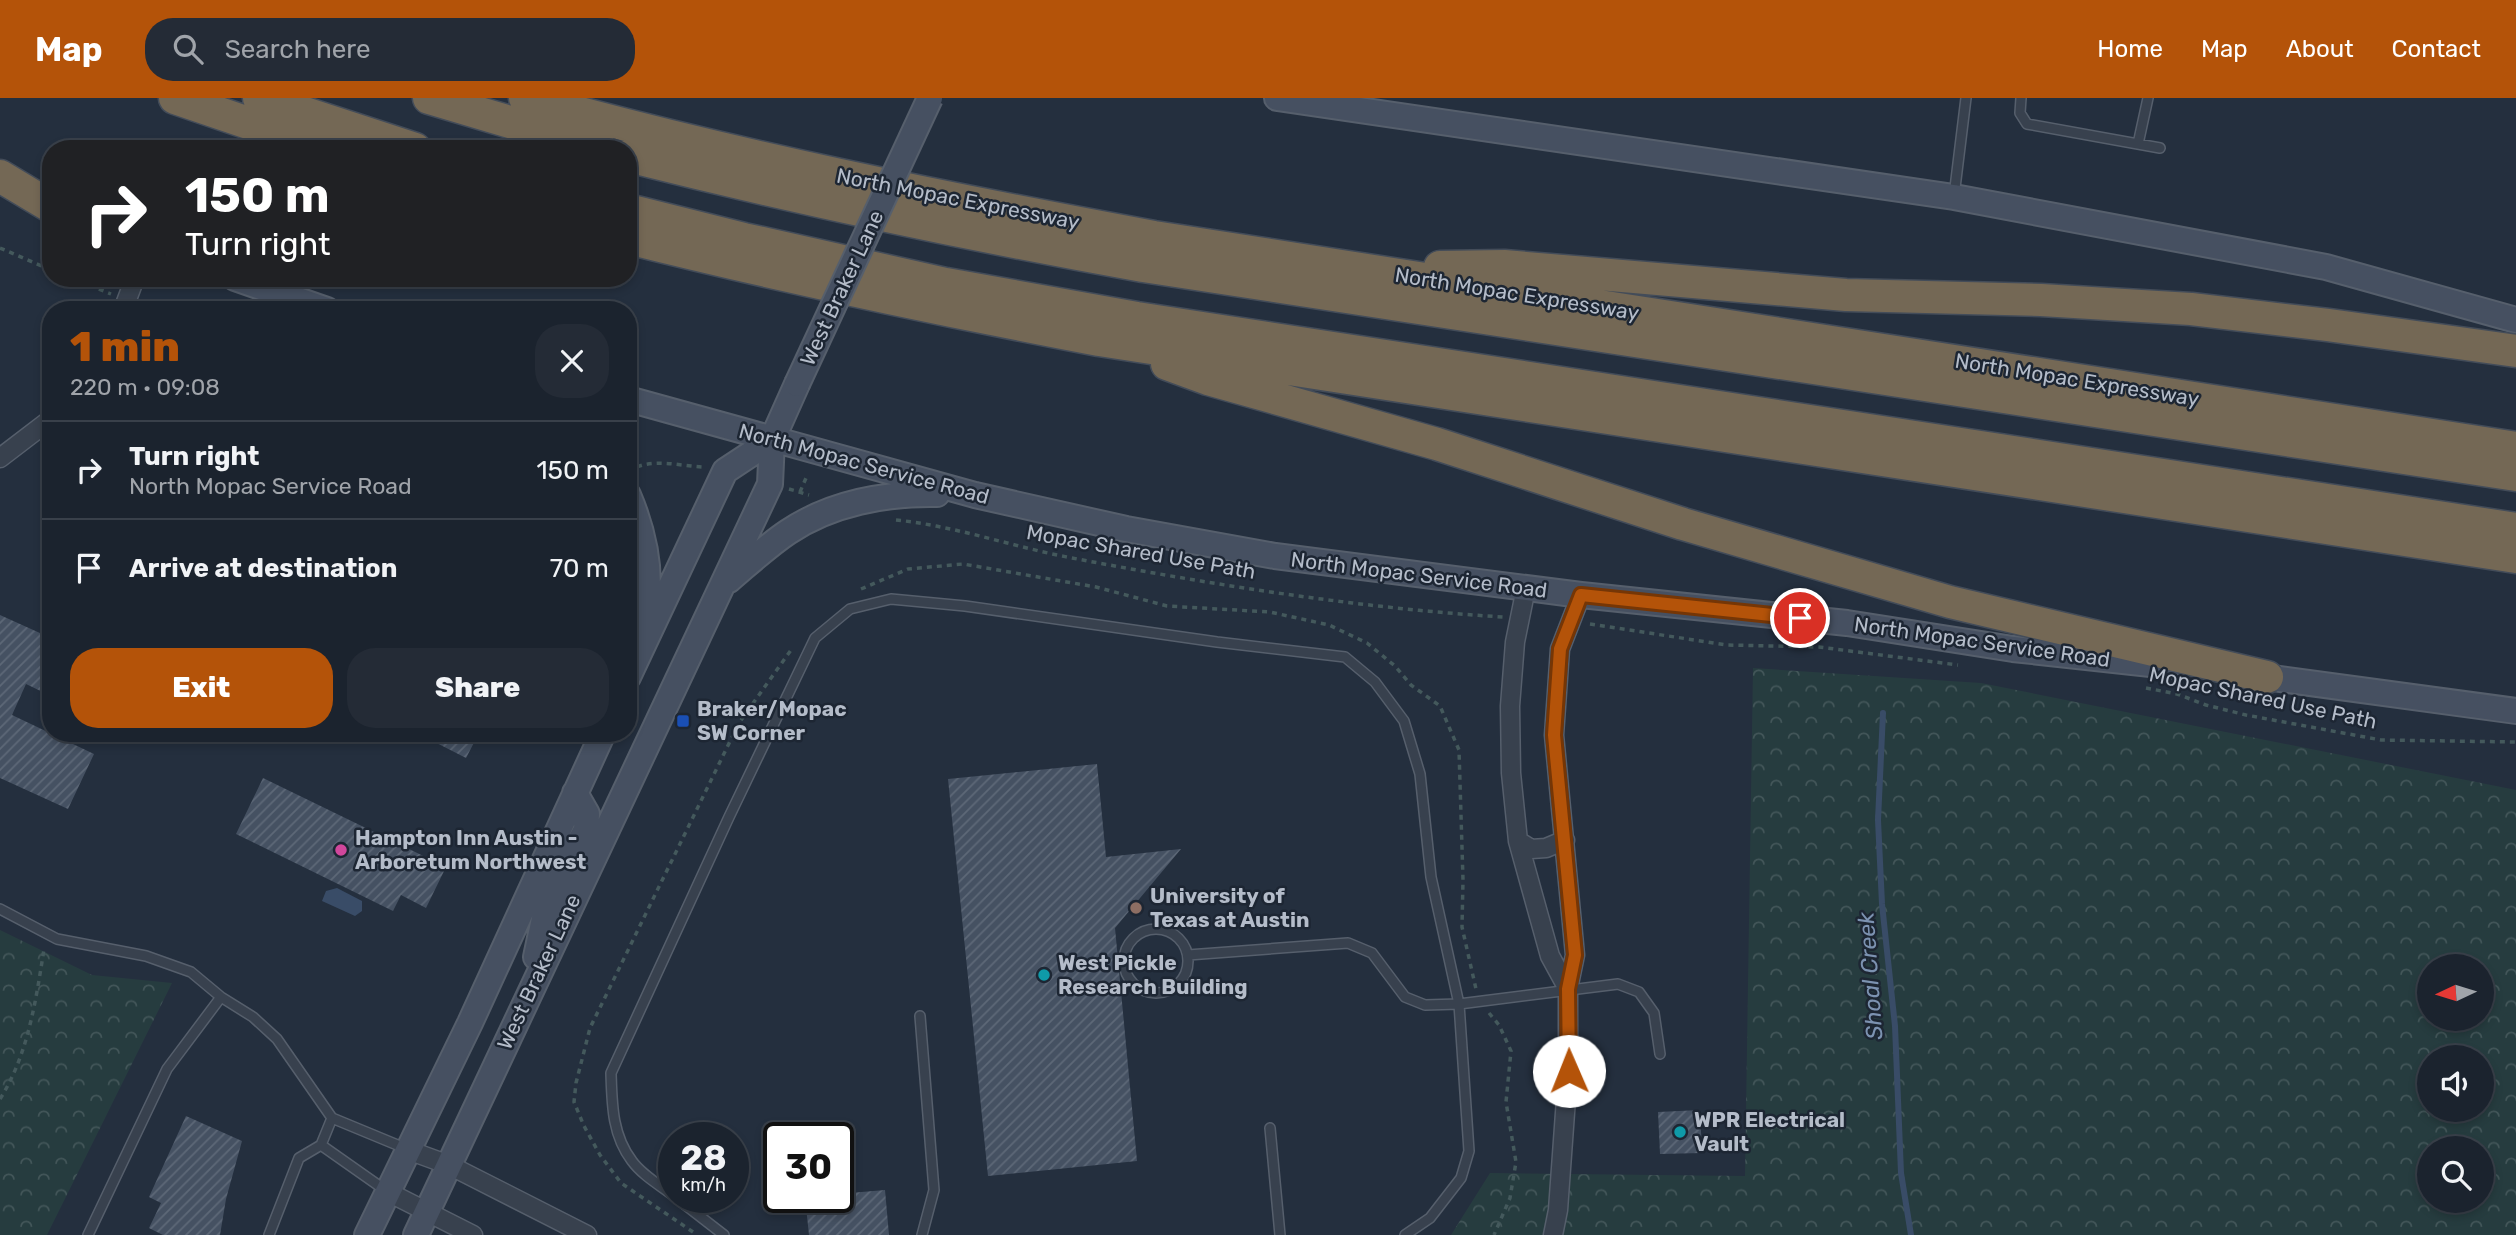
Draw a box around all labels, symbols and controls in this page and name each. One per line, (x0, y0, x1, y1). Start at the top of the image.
search box (145, 18, 635, 81)
text: Map (35, 30, 103, 69)
icon: search (169, 30, 207, 68)
text: Search here (225, 34, 370, 65)
text: Home (2097, 35, 2163, 63)
text: Map (2201, 35, 2248, 63)
text: About (2286, 35, 2354, 63)
text: Contact (2392, 35, 2481, 63)
street label: North Mopac Expressway (834, 163, 1082, 234)
text: 150 m (185, 166, 330, 224)
icon: right (70, 168, 161, 259)
street label: West Braker Lane (795, 206, 888, 369)
text: Turn right (185, 225, 330, 263)
street label: North Mopac Expressway (1393, 262, 1641, 325)
text: 1 min (70, 322, 180, 372)
button: close (535, 324, 609, 398)
street label: North Mopac Expressway (1953, 348, 2201, 411)
text: 220 m · 09:08 (70, 373, 220, 401)
street label: North Mopac Service Road (736, 418, 992, 509)
text: Turn right (129, 441, 259, 472)
icon: right (70, 451, 108, 489)
text: 150 m (536, 455, 609, 486)
text: North Mopac Service Road (129, 472, 412, 500)
street label: Mopac Shared Use Path (1025, 519, 1258, 584)
street label: North Mopac Service Road (1289, 546, 1549, 603)
icon: arrive (70, 549, 108, 587)
text: Arrive at destination (129, 553, 397, 584)
text: 70 m (550, 553, 609, 584)
pin (1770, 588, 1830, 648)
icon: arrive (1781, 599, 1819, 637)
street label: North Mopac Service Road (1853, 611, 2112, 672)
button: Exit (70, 648, 333, 728)
button: Share (347, 648, 609, 728)
street label: Mopac Shared Use Path (2147, 661, 2379, 734)
place label: Braker/Mopac SW Corner (697, 696, 847, 745)
marker: Braker/Mopac SW Corner (675, 713, 691, 729)
place label: Hampton Inn Austin - Arboretum Northwest (355, 825, 587, 874)
marker: Hampton Inn Austin - Arboretum Northwest (333, 842, 349, 858)
place label: University of Texas at Austin (1150, 883, 1309, 932)
street label: West Braker Lane (492, 890, 585, 1053)
marker: University of Texas at Austin (1128, 900, 1144, 916)
water label: Shoal Creek (1852, 910, 1888, 1041)
place label: West Pickle Research Building (1058, 950, 1248, 999)
north arrow (2417, 954, 2494, 1031)
map controls (2417, 954, 2494, 1213)
marker: West Pickle Research Building (1036, 967, 1052, 983)
position arrow (1532, 1034, 1606, 1108)
button: sound (2417, 1045, 2494, 1122)
place label: WPR Electrical Vault (1694, 1107, 1845, 1156)
speed limit sign: 30 (763, 1122, 854, 1213)
marker: WPR Electrical Vault (1672, 1124, 1688, 1140)
button: search (2417, 1136, 2494, 1213)
text: 28 (680, 1137, 727, 1179)
text: km/h (681, 1174, 726, 1196)

